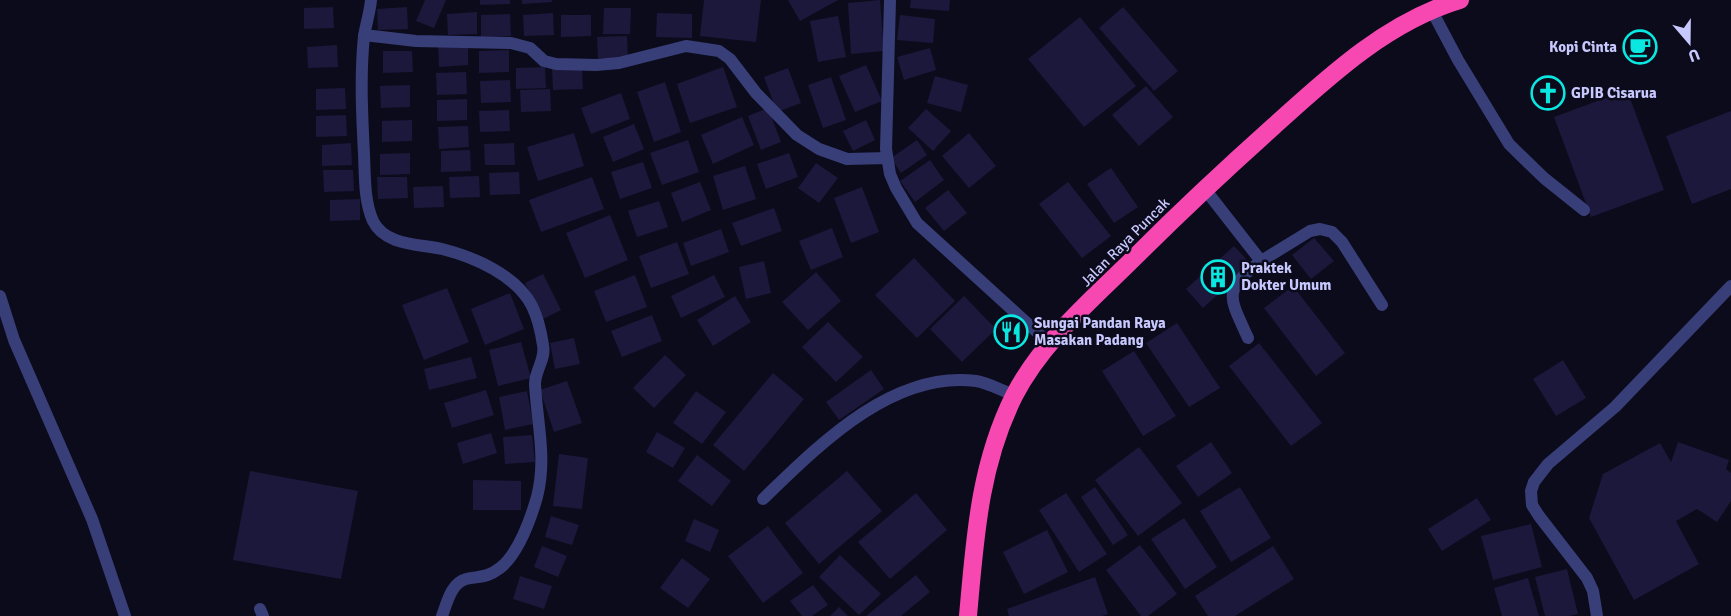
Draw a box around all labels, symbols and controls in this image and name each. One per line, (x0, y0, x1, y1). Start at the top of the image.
north arrow (1659, 12, 1719, 72)
cafe icon: Kopi Cinta (1622, 29, 1658, 65)
place label: Kopi Cinta (1549, 38, 1617, 56)
text: U (1685, 44, 1702, 66)
church icon: GPIB Cisarua (1530, 75, 1566, 111)
place label: GPIB Cisarua (1571, 84, 1657, 102)
street label: Jalan Raya Puncak (1077, 193, 1174, 290)
building icon: Praktek Dokter Umum (1200, 259, 1236, 295)
place label: Praktek Dokter Umum (1241, 259, 1332, 294)
restaurant icon: Sungai Pandan Raya Masakan Padang (993, 314, 1029, 350)
place label: Sungai Pandan Raya Masakan Padang (1034, 314, 1166, 349)

